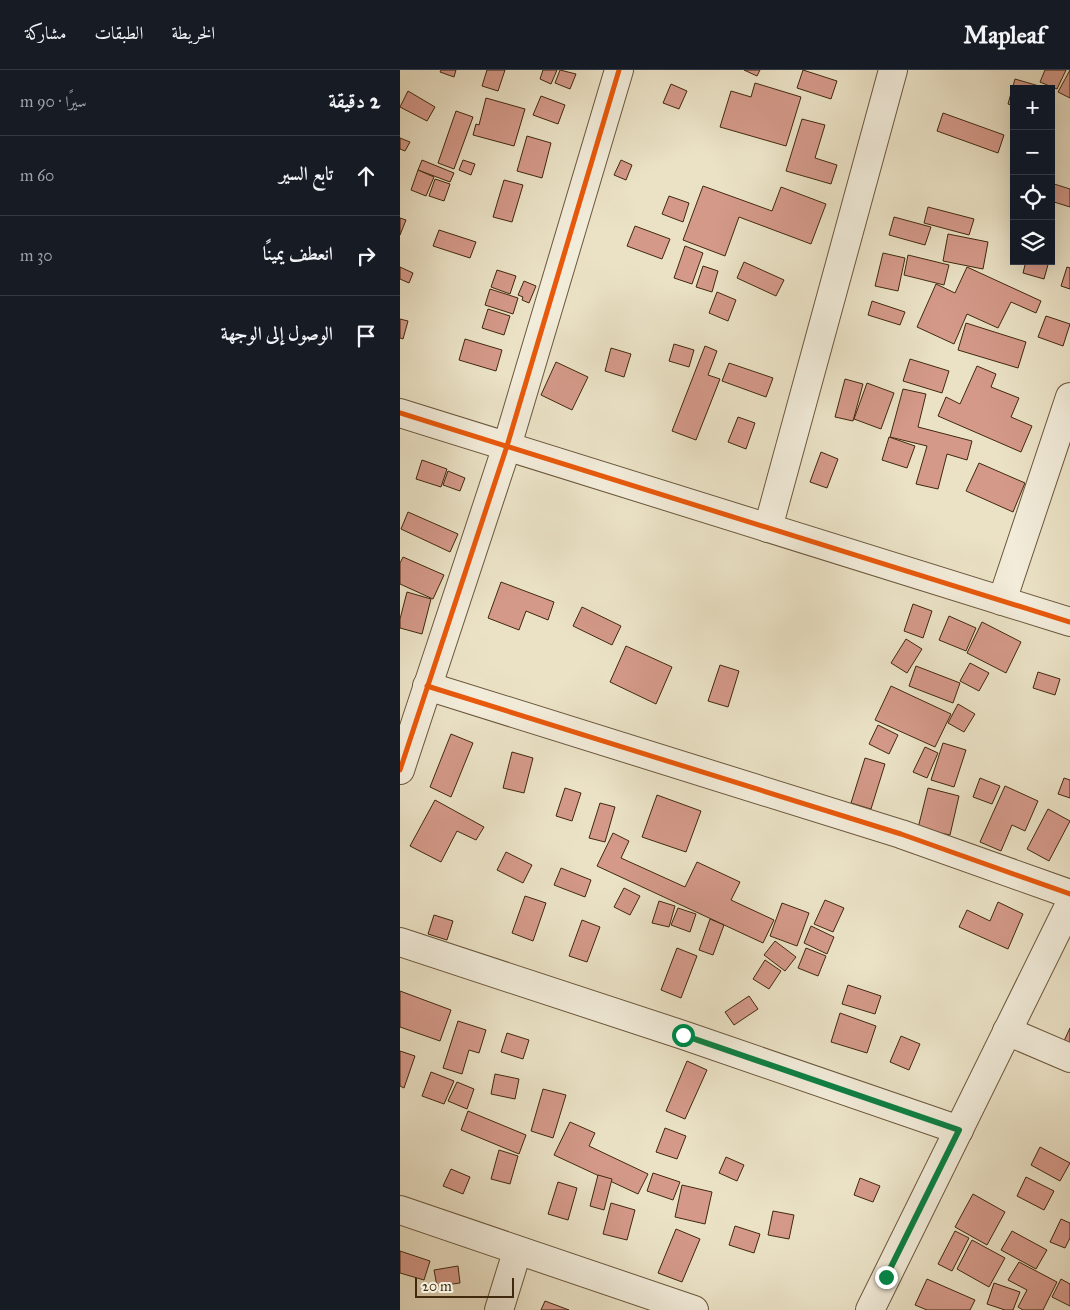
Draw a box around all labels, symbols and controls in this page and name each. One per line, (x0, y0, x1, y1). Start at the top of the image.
text: Mapleaf (964, 20, 1045, 50)
text: مشاركة (25, 22, 66, 44)
text: الطبقات (94, 22, 143, 44)
text: الخريطة (171, 22, 215, 44)
map controls (1010, 85, 1055, 265)
button: + (1010, 85, 1055, 130)
text: 2 دقيقة (328, 88, 380, 114)
text: سيرًا · 90 m (20, 92, 87, 111)
button: − (1010, 130, 1055, 175)
text: تابع السير (279, 162, 333, 185)
icon: ahead (352, 162, 380, 190)
text: 60 m (20, 166, 54, 185)
button: locate (1010, 175, 1055, 220)
button: layers (1010, 220, 1055, 265)
text: انعطف يمينًا (263, 242, 333, 265)
icon: right (352, 242, 380, 270)
text: 30 m (20, 246, 53, 265)
text: الوصول إلى الوجهة (221, 322, 333, 345)
icon: arrive (352, 322, 380, 350)
route start (672, 1024, 695, 1047)
route end (875, 1266, 898, 1289)
scale bar (415, 1275, 514, 1298)
text: 20 m (422, 1278, 452, 1295)

